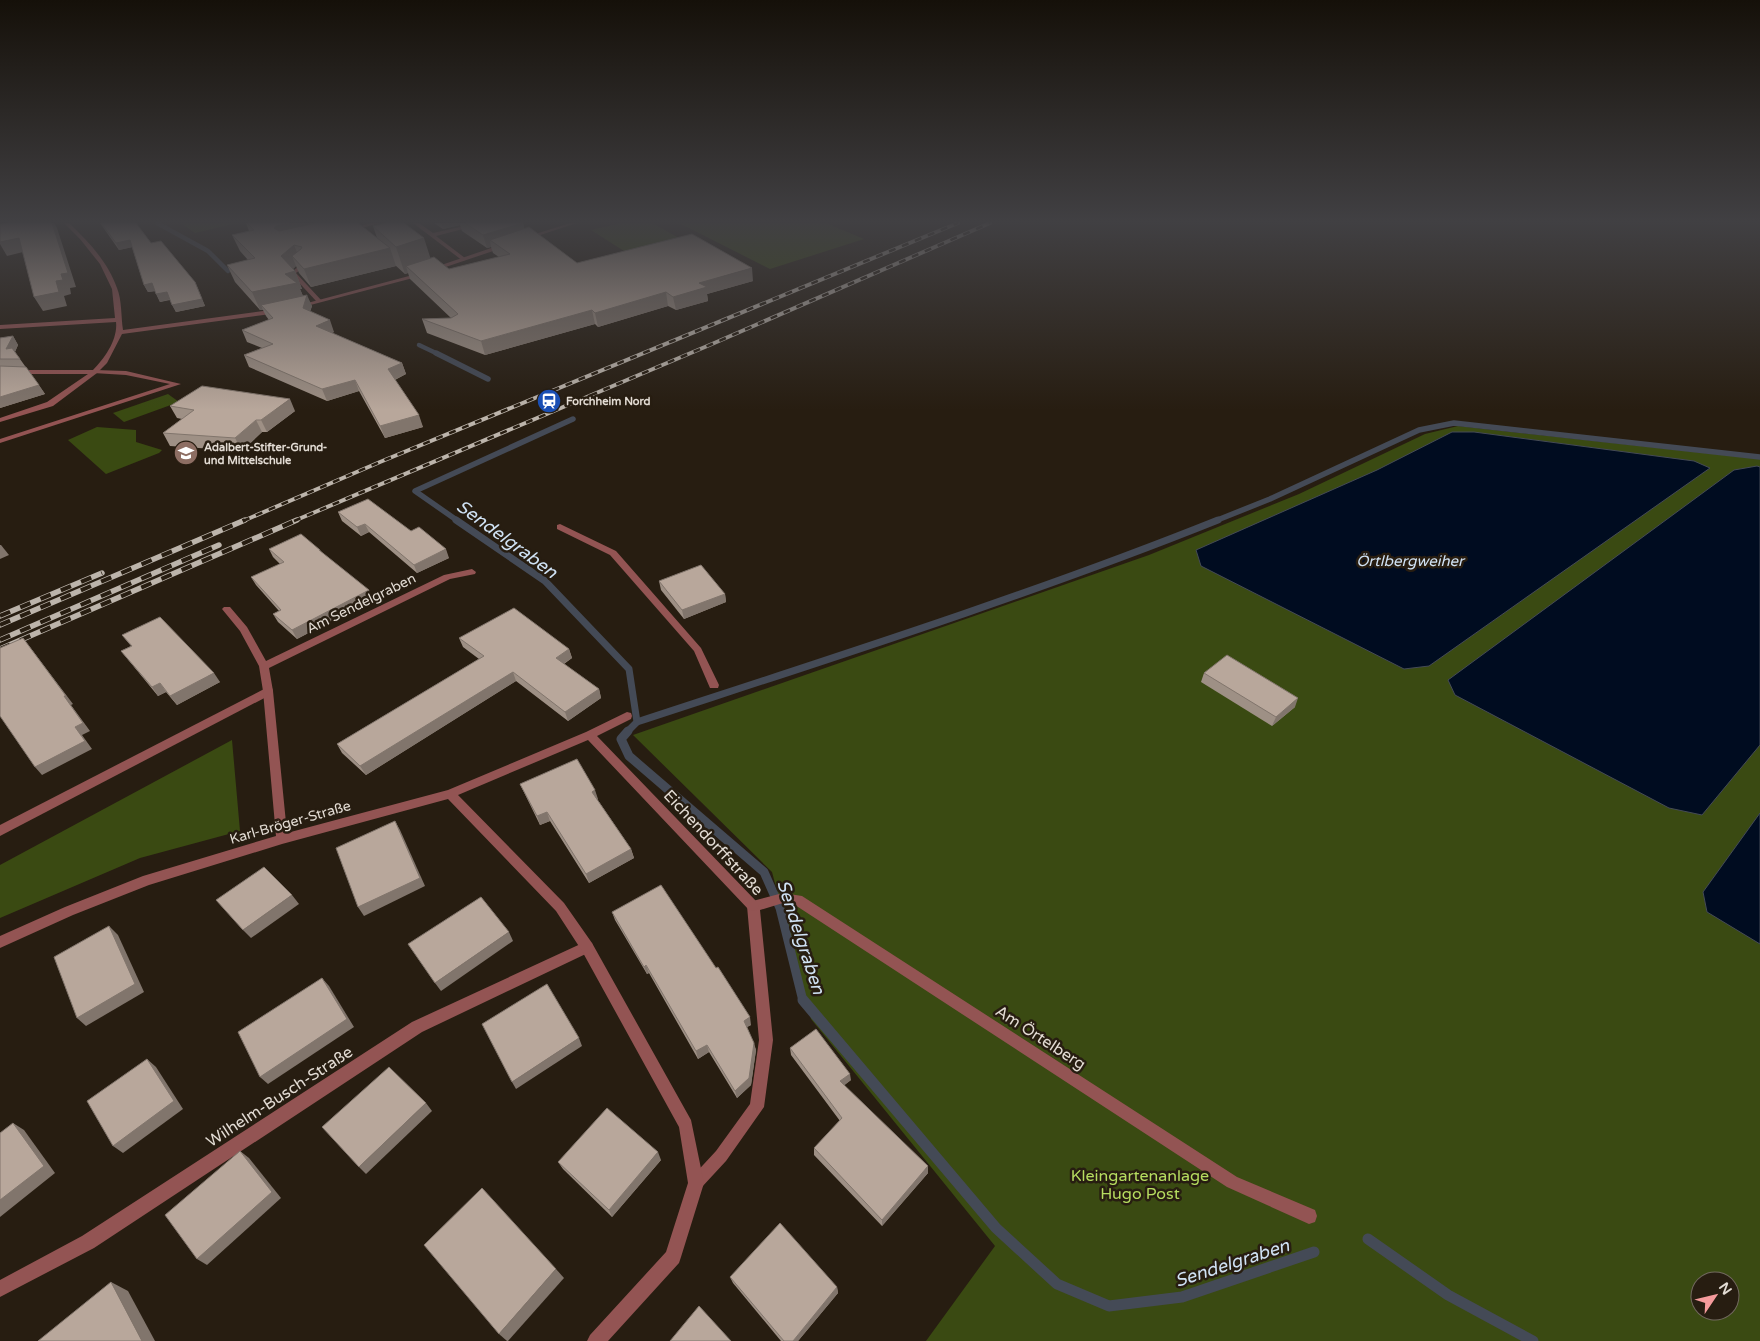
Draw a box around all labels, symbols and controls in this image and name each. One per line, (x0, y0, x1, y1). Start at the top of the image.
station icon: Forchheim Nord (536, 388, 562, 414)
place label: Forchheim Nord (566, 395, 651, 408)
school or university icon: Adalbert-Stifter-Grund- und Mittelschule (173, 440, 199, 466)
place label: Adalbert-Stifter-Grund- und Mittelschule (204, 441, 327, 467)
water label: Sendelgraben (452, 495, 562, 584)
water label: Örtlbergweiher (1356, 552, 1466, 570)
street label: Am Sendelgraben (304, 570, 419, 637)
street label: Eichendorffstraße (659, 786, 767, 900)
street label: Karl-Bröger-Straße (228, 797, 353, 848)
water label: Sendelgraben (772, 877, 830, 998)
street label: Am Örtelberg (991, 1001, 1089, 1075)
street label: Wilhelm-Busch-Straße (203, 1042, 356, 1152)
park label: Kleingartenanlage Hugo Post (1071, 1166, 1209, 1204)
water label: Sendelgraben (1172, 1234, 1293, 1292)
north arrow (1690, 1271, 1740, 1321)
text: N (1715, 1279, 1735, 1298)

